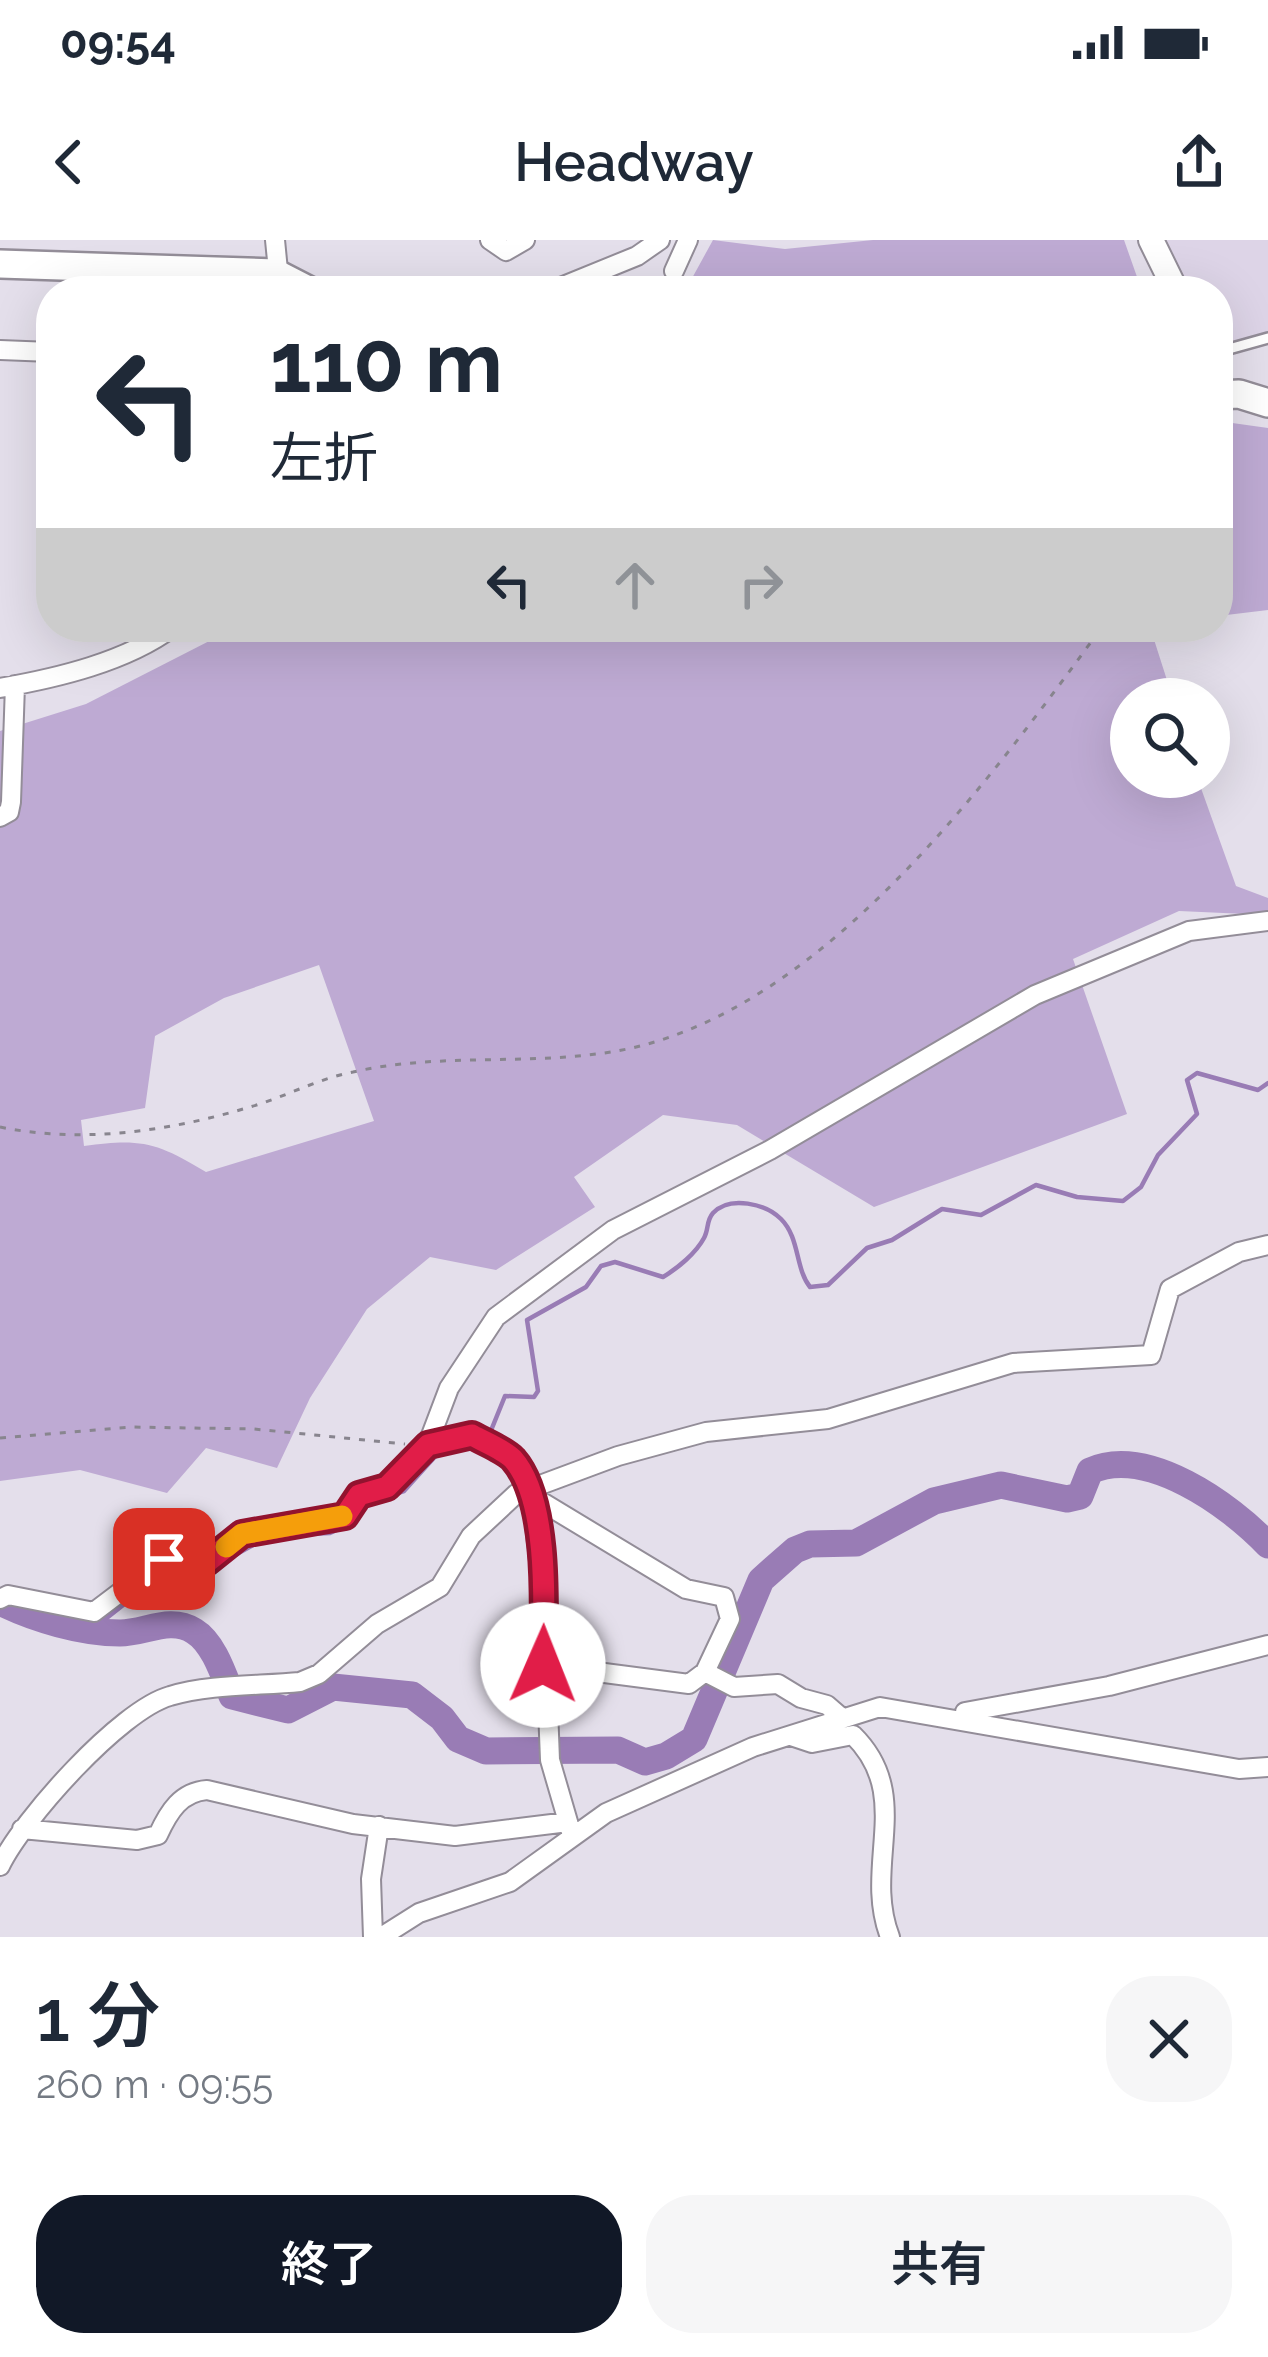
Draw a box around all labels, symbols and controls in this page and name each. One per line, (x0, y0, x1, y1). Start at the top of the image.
text: 09:54 (60, 16, 176, 69)
icon: back (36, 129, 102, 195)
icon: share (1166, 129, 1232, 195)
text: Headway (514, 130, 754, 194)
text: 110 m (270, 313, 503, 412)
icon: left (72, 324, 228, 480)
text: 左折 (270, 426, 378, 490)
icon: left (476, 552, 542, 618)
icon: ahead (602, 552, 668, 618)
icon: right (728, 552, 794, 618)
map controls (1110, 678, 1230, 798)
button: search (1110, 678, 1230, 798)
pin (113, 1508, 215, 1610)
icon: arrive (131, 1526, 197, 1592)
position arrow (480, 1602, 606, 1728)
text: 1 分 (36, 1973, 160, 2058)
button: close (1106, 1976, 1232, 2102)
text: 260 m · 09:55 (36, 2061, 273, 2107)
button: 終了 (36, 2195, 622, 2333)
button: 共有 (646, 2195, 1232, 2333)

